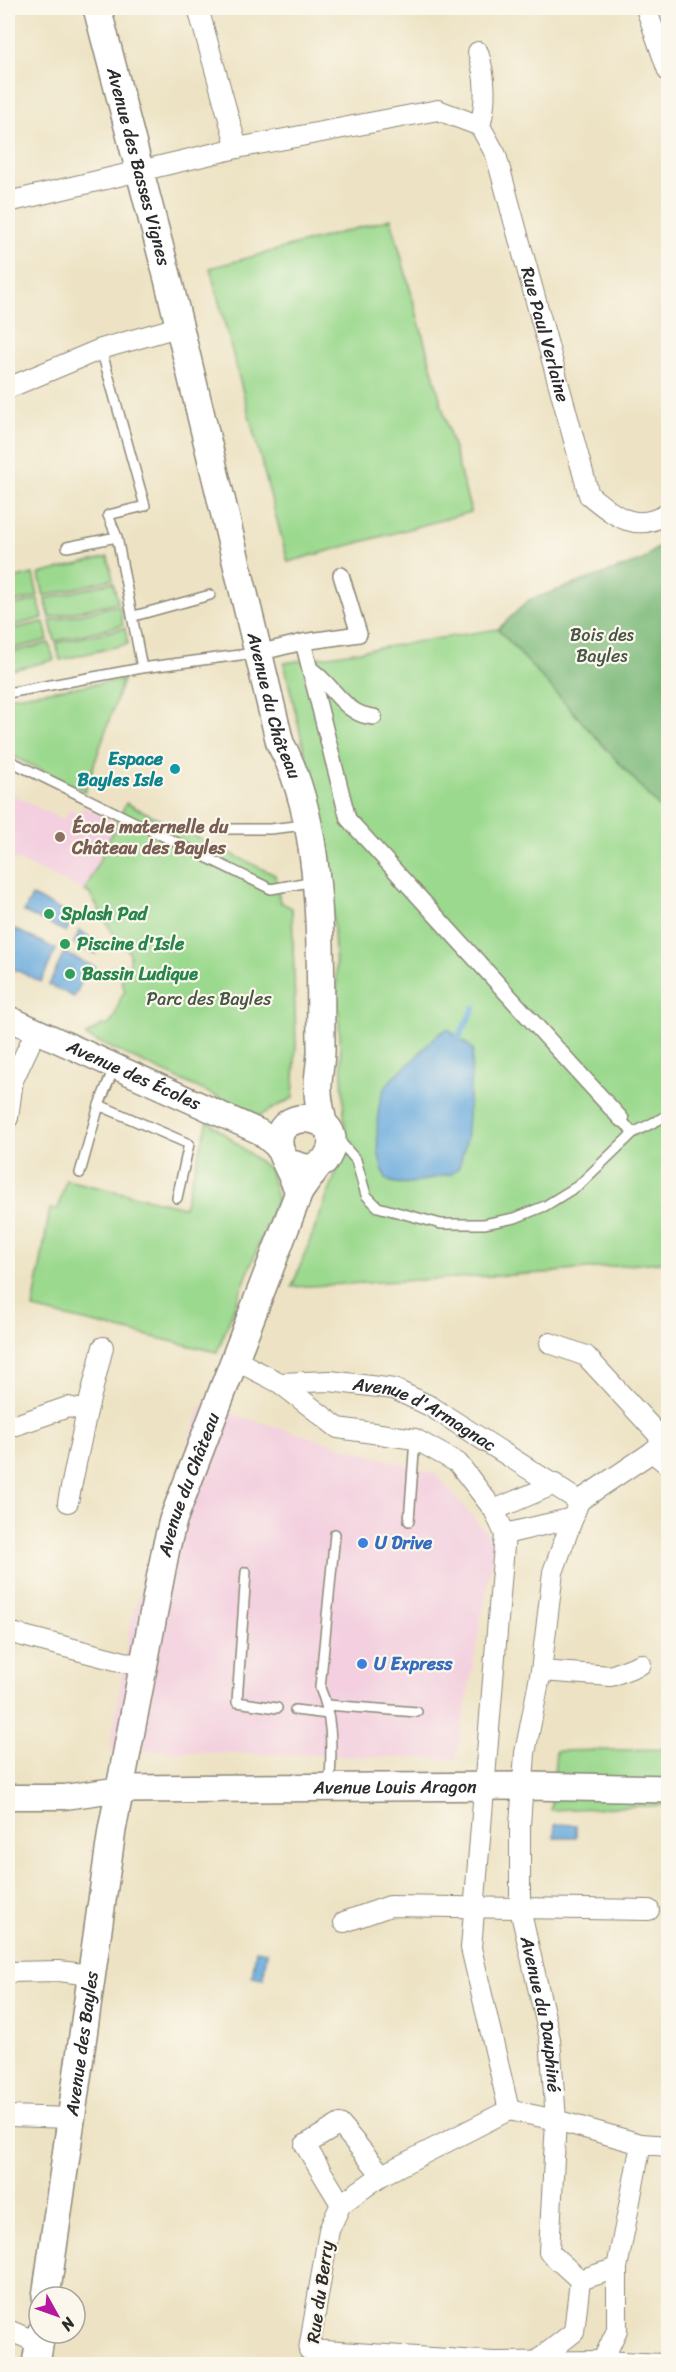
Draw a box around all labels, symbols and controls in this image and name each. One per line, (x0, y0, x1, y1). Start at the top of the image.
street label: Avenue des Basses Vignes (97, 63, 180, 270)
street label: Rue Paul Verlaine (511, 263, 579, 406)
park label: Bois des Bayles (570, 619, 635, 672)
street label: Avenue du Château (238, 628, 311, 784)
place label: Espace Bayles Isle (78, 743, 164, 796)
marker: Espace Bayles Isle (168, 762, 182, 776)
place label: École maternelle du Château des Bayles (71, 811, 229, 864)
marker: École maternelle du Château des Bayles (53, 830, 67, 844)
place label: Splash Pad (60, 898, 148, 930)
marker: Splash Pad (42, 907, 56, 921)
place label: Piscine d'Isle (77, 928, 185, 960)
marker: Piscine d'Isle (58, 937, 72, 951)
place label: Bassin Ludique (82, 958, 198, 990)
marker: Bassin Ludique (63, 967, 77, 981)
park label: Parc des Bayles (146, 983, 272, 1015)
street label: Avenue des Écoles (61, 1030, 207, 1119)
street label: Avenue d'Armagnac (350, 1368, 503, 1460)
street label: Avenue du Château (148, 1407, 229, 1560)
place label: U Drive (375, 1527, 433, 1559)
marker: U Drive (356, 1536, 370, 1550)
place label: U Express (374, 1648, 453, 1680)
marker: U Express (355, 1657, 369, 1671)
street label: Avenue Louis Aragon (312, 1770, 477, 1804)
street label: Avenue du Dauphiné (511, 1932, 570, 2094)
street label: Avenue des Bayles (56, 1968, 108, 2119)
street label: Rue du Berry (297, 2238, 343, 2345)
north arrow (27, 2285, 87, 2345)
text: N (53, 2310, 83, 2339)

